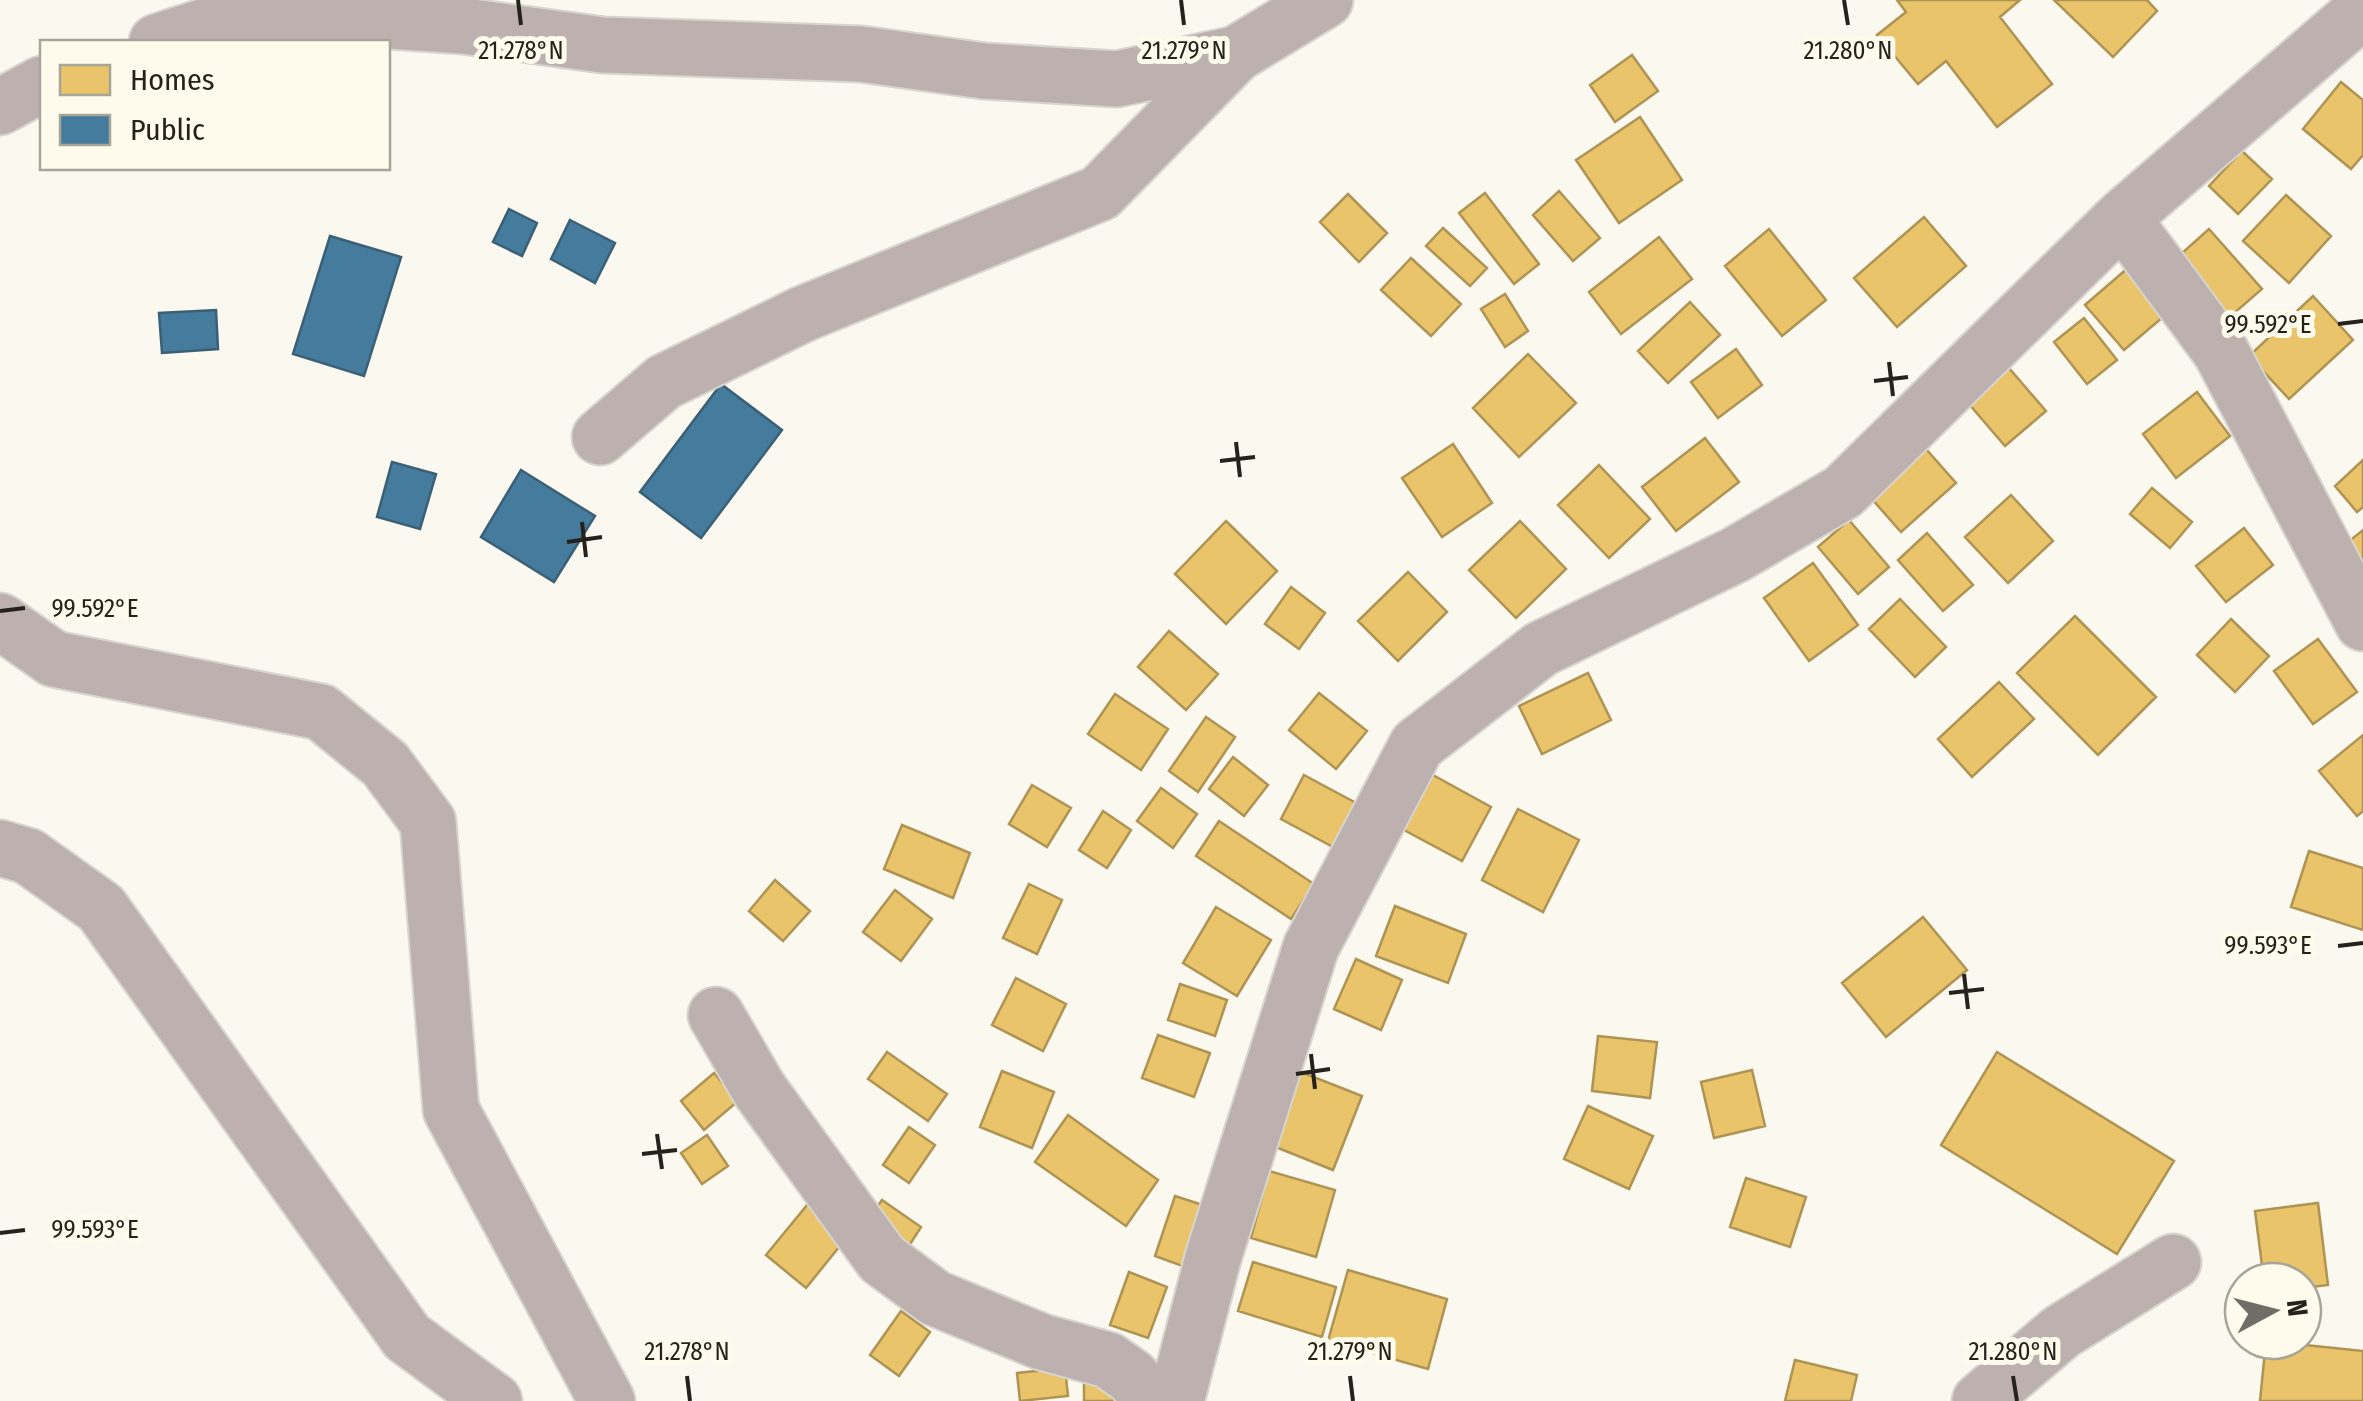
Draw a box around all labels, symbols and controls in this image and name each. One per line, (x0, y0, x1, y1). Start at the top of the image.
text: 21.278°N (478, 36, 564, 66)
text: 21.279°N (1141, 36, 1227, 66)
text: 21.280°N (1804, 36, 1892, 66)
legend (40, 40, 390, 170)
text: Homes (130, 62, 215, 98)
text: Public (130, 112, 205, 148)
text: 99.592°E (2224, 310, 2312, 340)
text: 99.592°E (51, 594, 139, 624)
text: 99.593°E (2224, 931, 2312, 961)
text: 99.593°E (51, 1215, 139, 1245)
north arrow (2223, 1261, 2323, 1361)
text: N (2280, 1298, 2315, 1318)
text: 21.278°N (644, 1337, 730, 1367)
text: 21.279°N (1307, 1337, 1393, 1367)
text: 21.280°N (1969, 1337, 2057, 1367)

